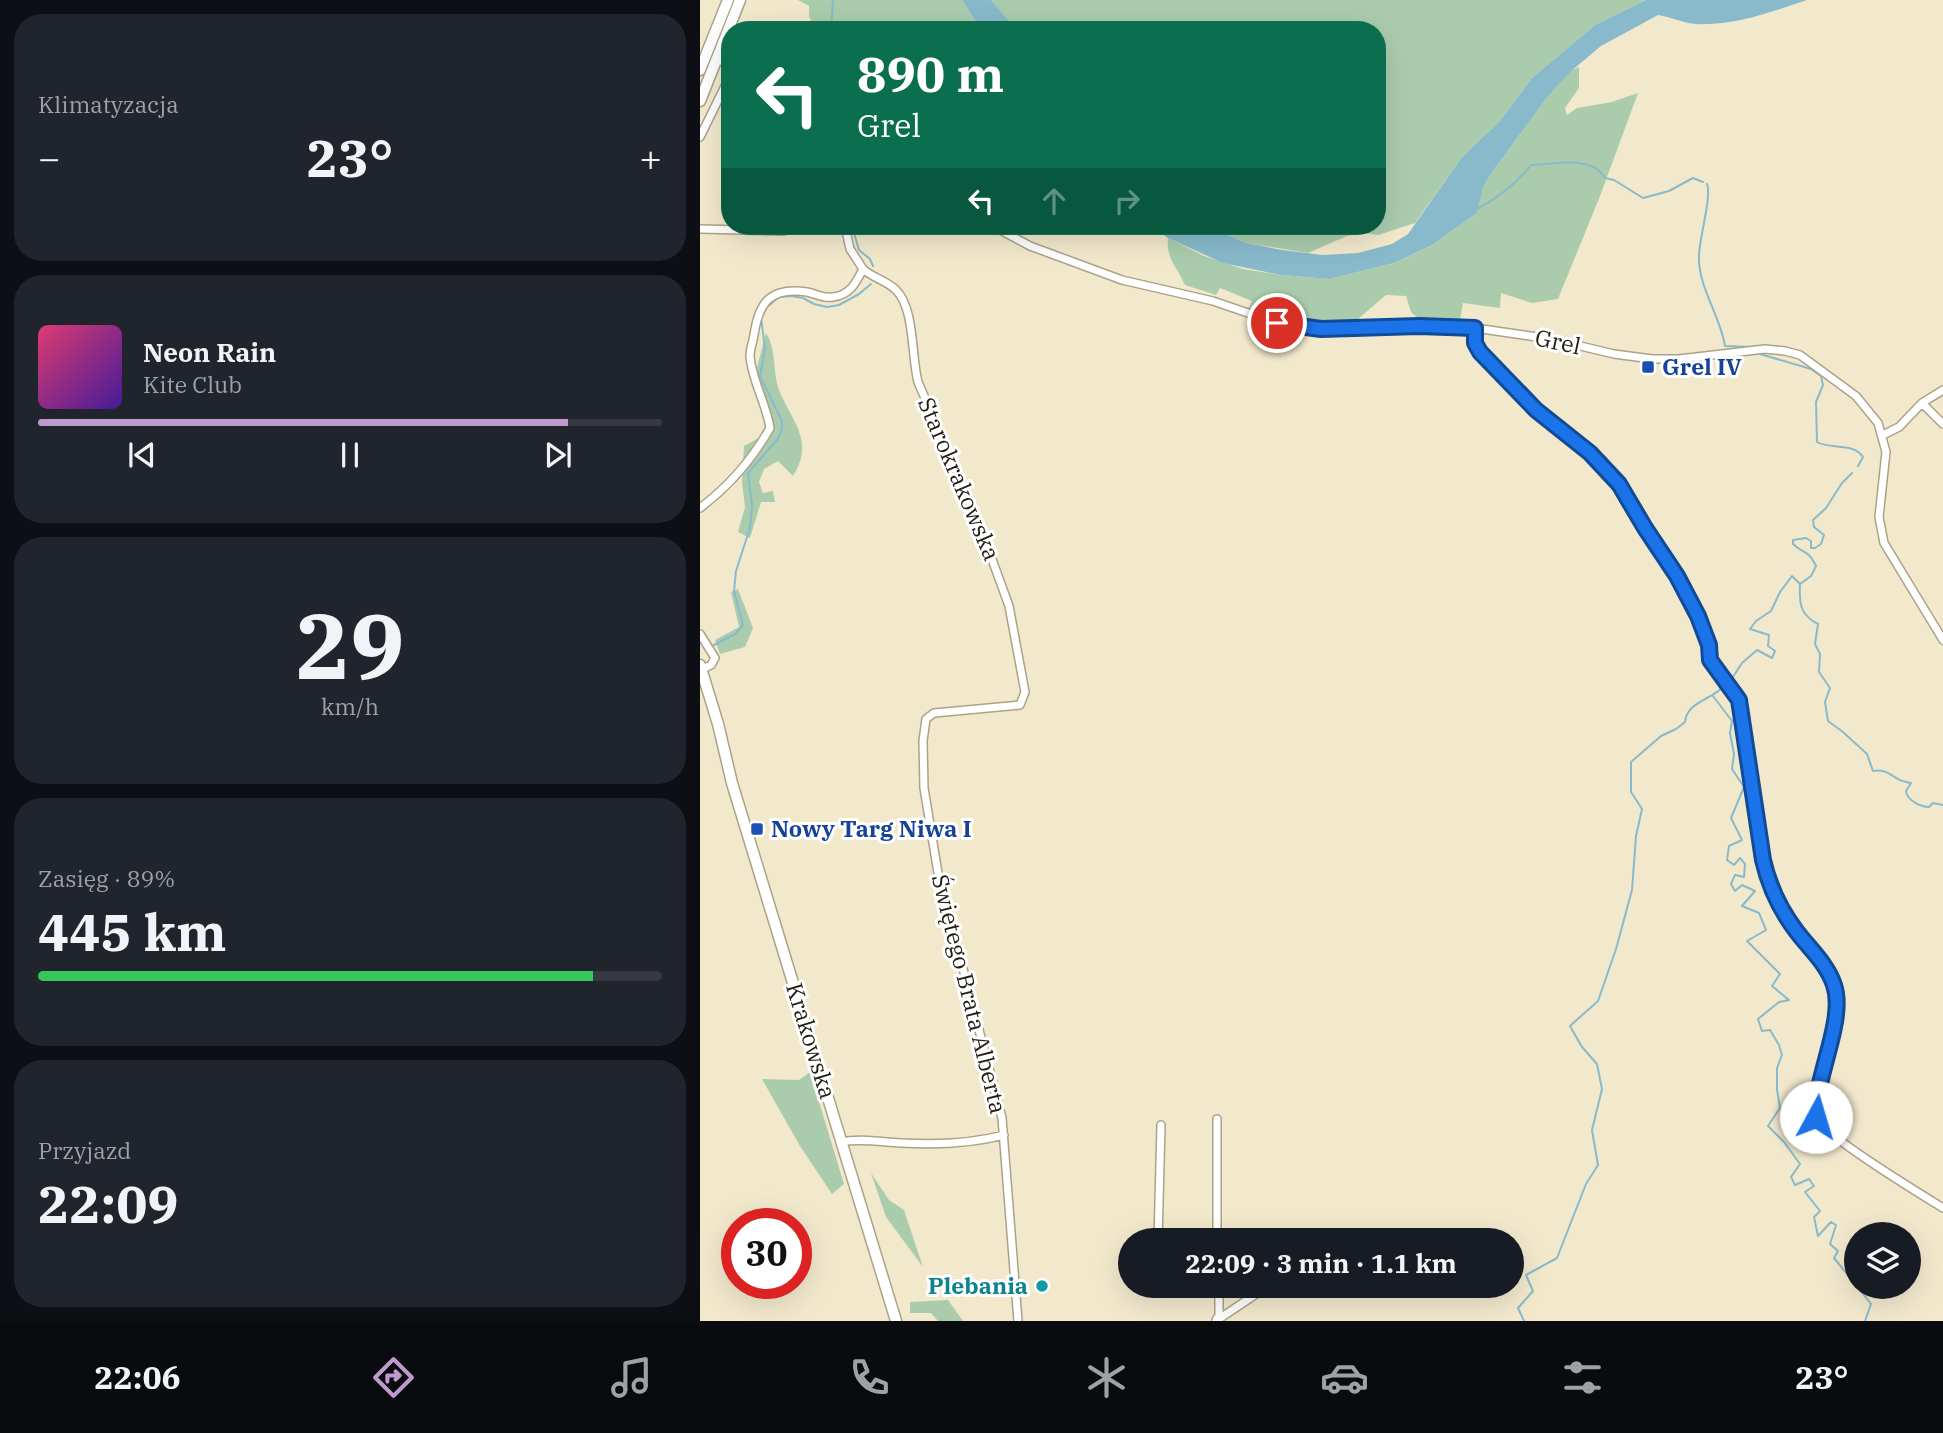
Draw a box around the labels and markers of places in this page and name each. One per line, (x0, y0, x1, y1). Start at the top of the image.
pin (1247, 293, 1307, 353)
place label: Grel IV (1662, 351, 1742, 381)
marker: Grel IV (1640, 359, 1656, 375)
place label: Nowy Targ Niwa I (771, 813, 972, 843)
marker: Nowy Targ Niwa I (749, 821, 765, 837)
place label: Plebania (928, 1270, 1028, 1300)
marker: Plebania (1034, 1278, 1050, 1294)

